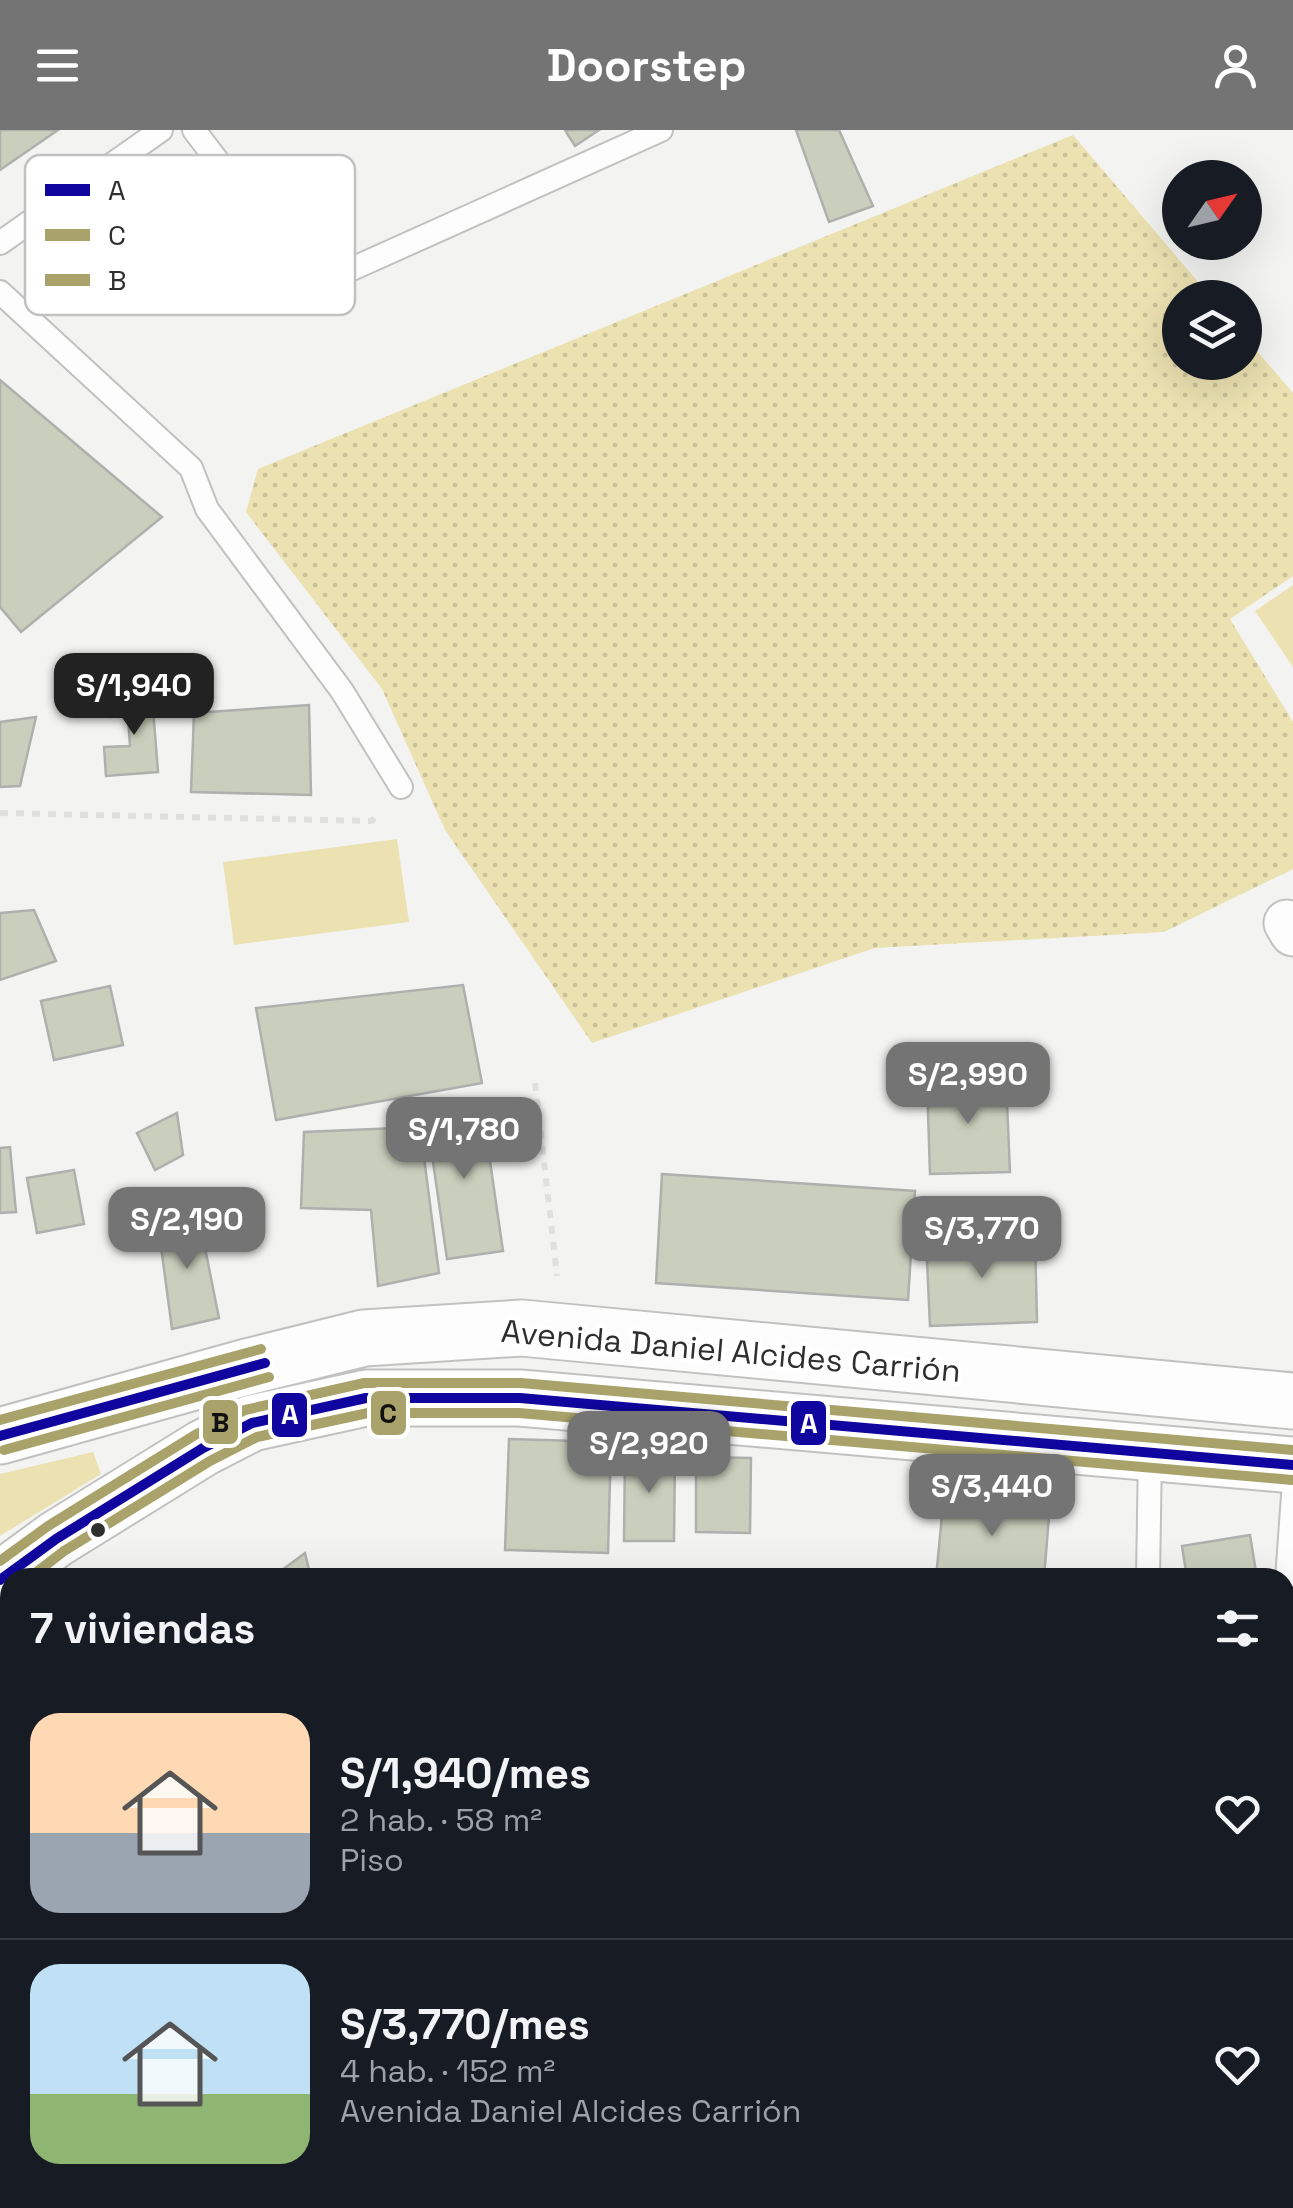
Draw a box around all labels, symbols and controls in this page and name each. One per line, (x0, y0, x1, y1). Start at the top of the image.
text: Doorstep (547, 37, 746, 94)
icon: menu (30, 38, 85, 93)
icon: person (1208, 38, 1263, 93)
legend (25, 155, 355, 315)
north arrow (1162, 160, 1262, 260)
map controls (1162, 160, 1262, 380)
text: A (108, 172, 126, 208)
text: C (108, 217, 126, 253)
text: B (108, 262, 127, 298)
button: layers (1162, 280, 1262, 380)
pin: S/1,940 (42, 653, 226, 738)
text: S/1,940 (76, 665, 192, 705)
pin: S/2,990 (876, 1042, 1060, 1127)
text: S/2,990 (908, 1054, 1028, 1094)
pin: S/1,780 (372, 1097, 556, 1182)
text: S/1,780 (408, 1109, 520, 1149)
pin: S/2,190 (95, 1187, 279, 1272)
pin: S/3,770 (890, 1196, 1074, 1281)
text: S/2,190 (130, 1199, 244, 1239)
text: S/3,770 (924, 1208, 1040, 1248)
street label: Avenida Daniel Alcides Carrión (499, 1311, 963, 1391)
line badge: C (369, 1389, 408, 1437)
line badge: A (270, 1391, 309, 1439)
text: C (379, 1395, 397, 1431)
text: A (281, 1396, 299, 1432)
line badge: B (201, 1398, 240, 1446)
line badge: A (789, 1399, 828, 1447)
text: B (211, 1404, 229, 1440)
text: A (800, 1405, 818, 1441)
pin: S/2,920 (557, 1411, 741, 1496)
text: S/2,920 (589, 1423, 709, 1463)
pin: S/3,440 (900, 1454, 1084, 1539)
text: S/3,440 (931, 1466, 1053, 1506)
unlabelled marker (88, 1520, 108, 1540)
icon: filters (1210, 1601, 1265, 1656)
text: 7 viviendas (30, 1602, 255, 1655)
text: S/1,940/mes (340, 1747, 591, 1800)
icon: home (110, 1753, 230, 1873)
icon: heart (1210, 1786, 1265, 1841)
text: 2 hab. · 58 m² (340, 1800, 542, 1840)
text: Piso (340, 1840, 404, 1880)
text: S/3,770/mes (340, 1998, 590, 2051)
icon: home (110, 2004, 230, 2124)
icon: heart (1210, 2037, 1265, 2092)
text: 4 hab. · 152 m² (340, 2051, 555, 2091)
text: Avenida Daniel Alcides Carrión (340, 2091, 801, 2131)

